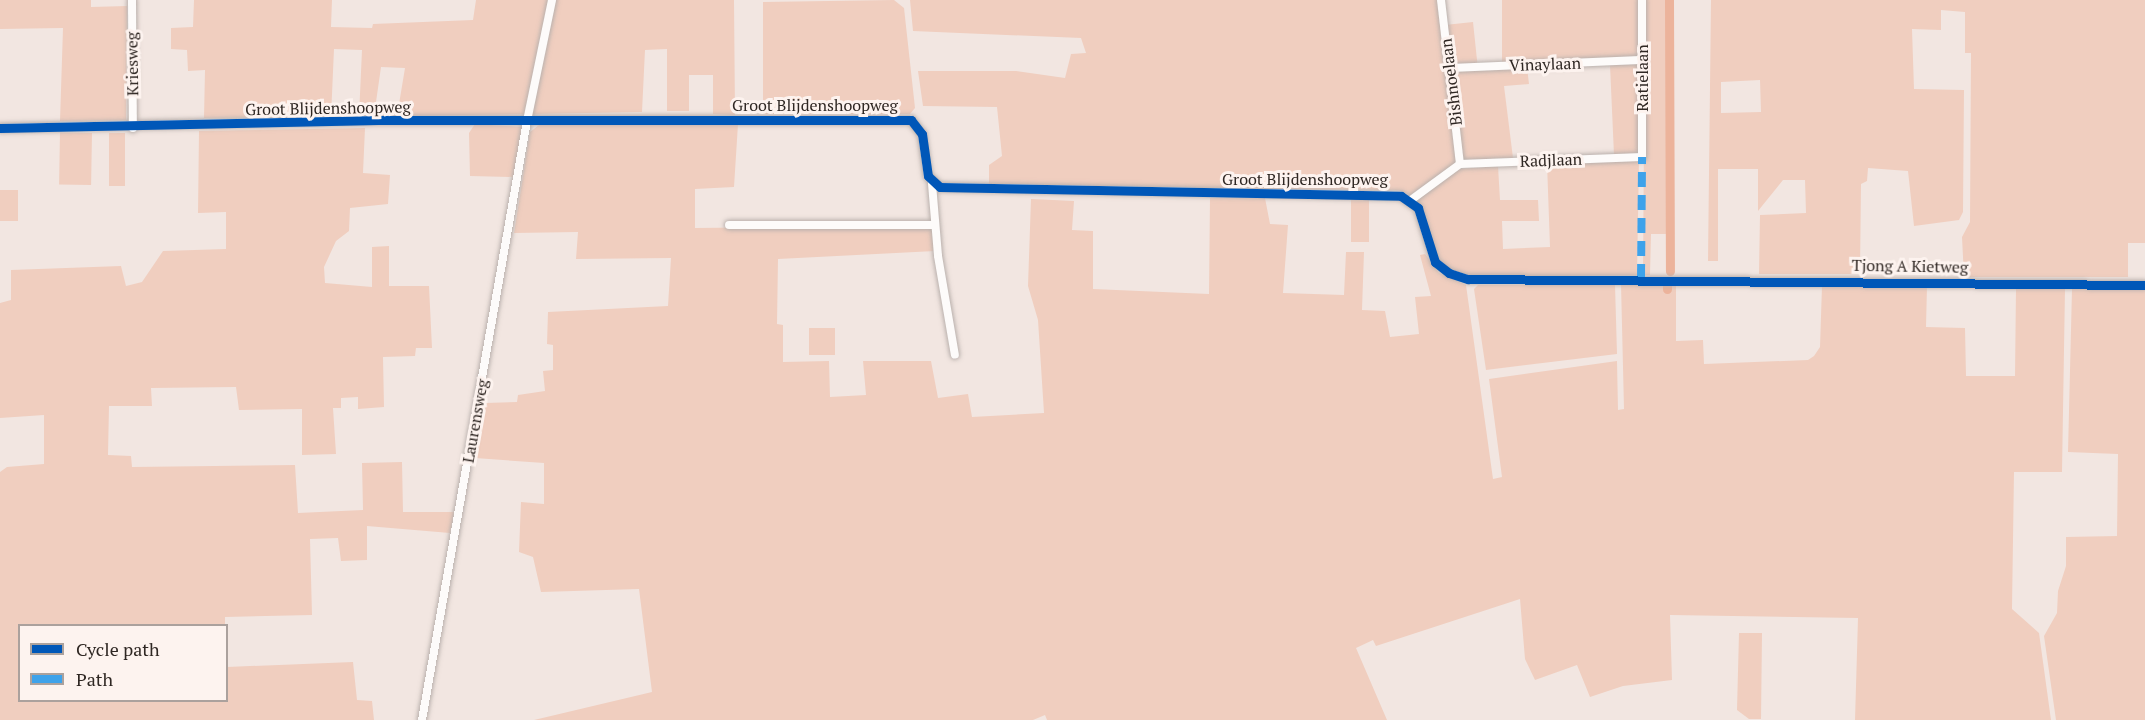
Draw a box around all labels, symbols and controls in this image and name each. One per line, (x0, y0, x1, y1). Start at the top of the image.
street label: Kriesweg (122, 32, 142, 96)
street label: Bishnoelaan (1436, 37, 1466, 127)
street label: Ratielaan (1632, 44, 1652, 112)
street label: Vinaylaan (1509, 53, 1581, 75)
street label: Groot Blijdenshoopweg (732, 95, 898, 115)
street label: Groot Blijdenshoopweg (245, 97, 411, 119)
street label: Radjlaan (1520, 149, 1582, 171)
street label: Groot Blijdenshoopweg (1222, 169, 1388, 189)
street label: Tjong A Kietweg (1851, 255, 1969, 277)
street label: Laurensweg (458, 378, 492, 464)
legend (18, 624, 228, 702)
text: Cycle path (76, 637, 160, 661)
text: Path (76, 667, 113, 691)

